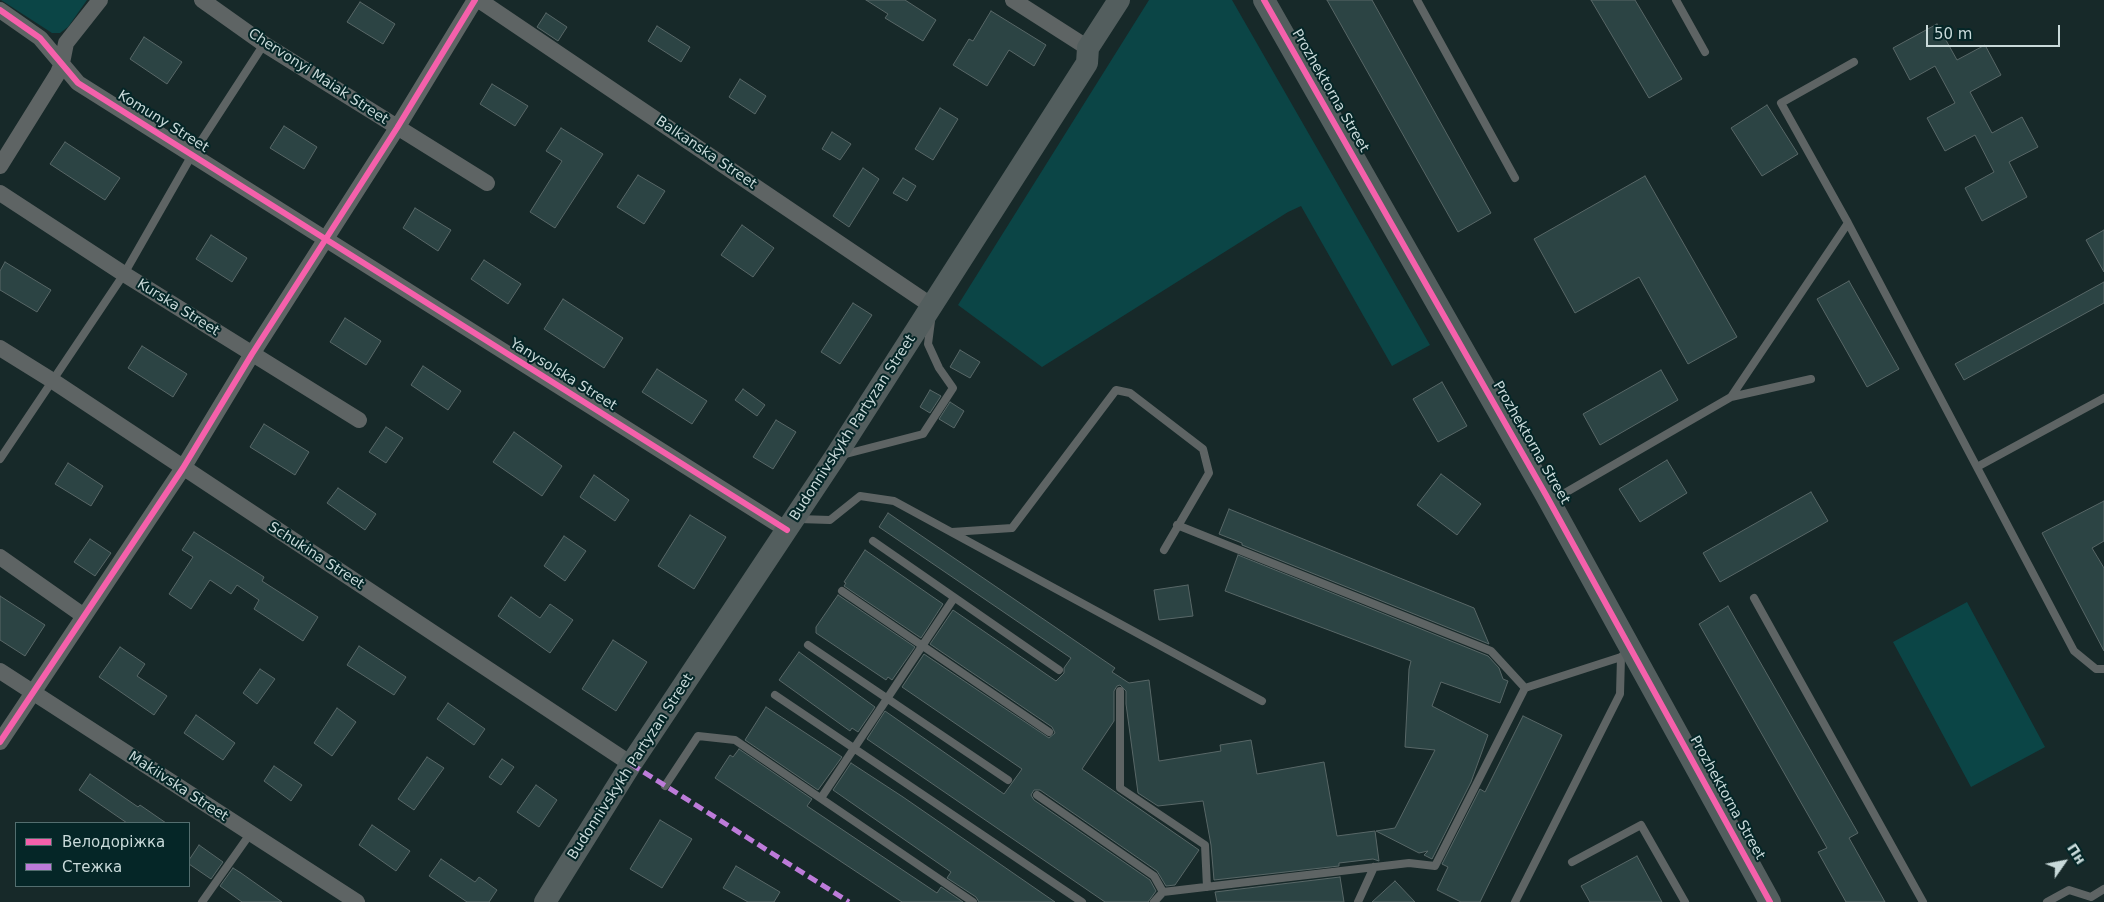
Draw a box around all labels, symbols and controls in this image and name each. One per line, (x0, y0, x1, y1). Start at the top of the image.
scale bar (1929, 15, 2063, 47)
street label: Chervonyi Maiak Street (245, 25, 391, 129)
text: 50 m (1934, 25, 1972, 43)
street label: Prozhektorna Street (1288, 27, 1372, 155)
street label: Komuny Street (115, 87, 211, 157)
street label: Balkanska Street (652, 113, 760, 193)
street label: Kurska Street (134, 276, 222, 340)
street label: Budonnivskykh Partyzan Street (787, 332, 919, 524)
street label: Yanysolska Street (506, 335, 620, 415)
street label: Prozhektorna Street (1489, 379, 1573, 507)
street label: Schukina Street (265, 519, 367, 593)
street label: Budonnivskykh Partyzan Street (565, 671, 697, 863)
street label: Prozhektorna Street (1686, 733, 1768, 863)
street label: Makiivska Street (125, 748, 231, 826)
legend (15, 822, 190, 887)
text: Велодоріжка (62, 833, 165, 851)
north arrow (2039, 837, 2089, 887)
text: Пн (2064, 840, 2089, 867)
text: Стежка (62, 858, 122, 876)

